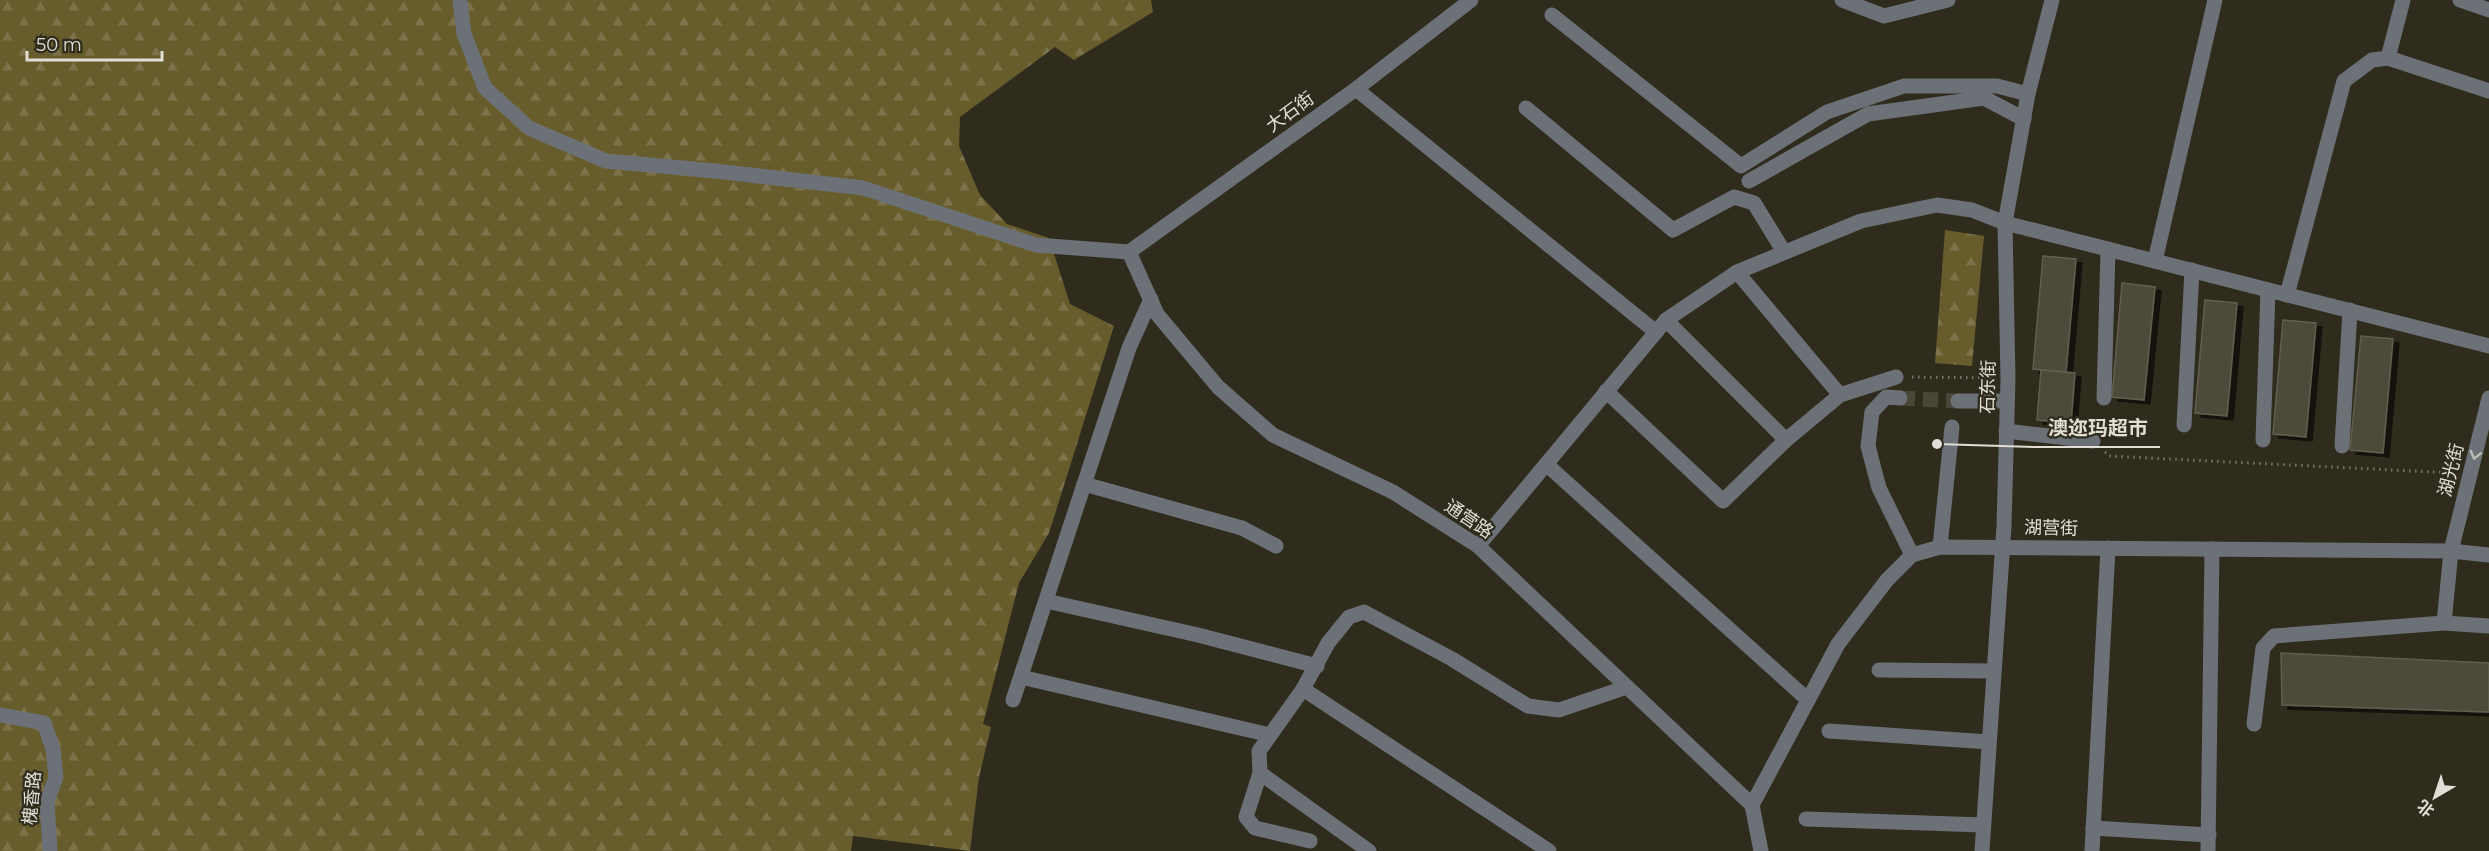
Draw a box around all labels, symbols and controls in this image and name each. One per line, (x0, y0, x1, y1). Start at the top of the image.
scale bar (27, 24, 162, 62)
text: 50 m (36, 34, 82, 56)
street label: 大石街 (1262, 87, 1318, 137)
street label: 石东街 (1977, 360, 1999, 414)
callout: 澳迩玛超市 (2036, 409, 2160, 447)
text: 澳迩玛超市 (2048, 416, 2148, 440)
street label: 湖光街 (2434, 441, 2468, 499)
one-way arrow (2470, 449, 2483, 459)
street label: 通营路 (1440, 495, 1498, 543)
street label: 湖营街 (2024, 517, 2078, 539)
north arrow (2405, 767, 2465, 827)
street label: 槐香路 (19, 770, 45, 826)
text: 北 (2414, 796, 2438, 821)

